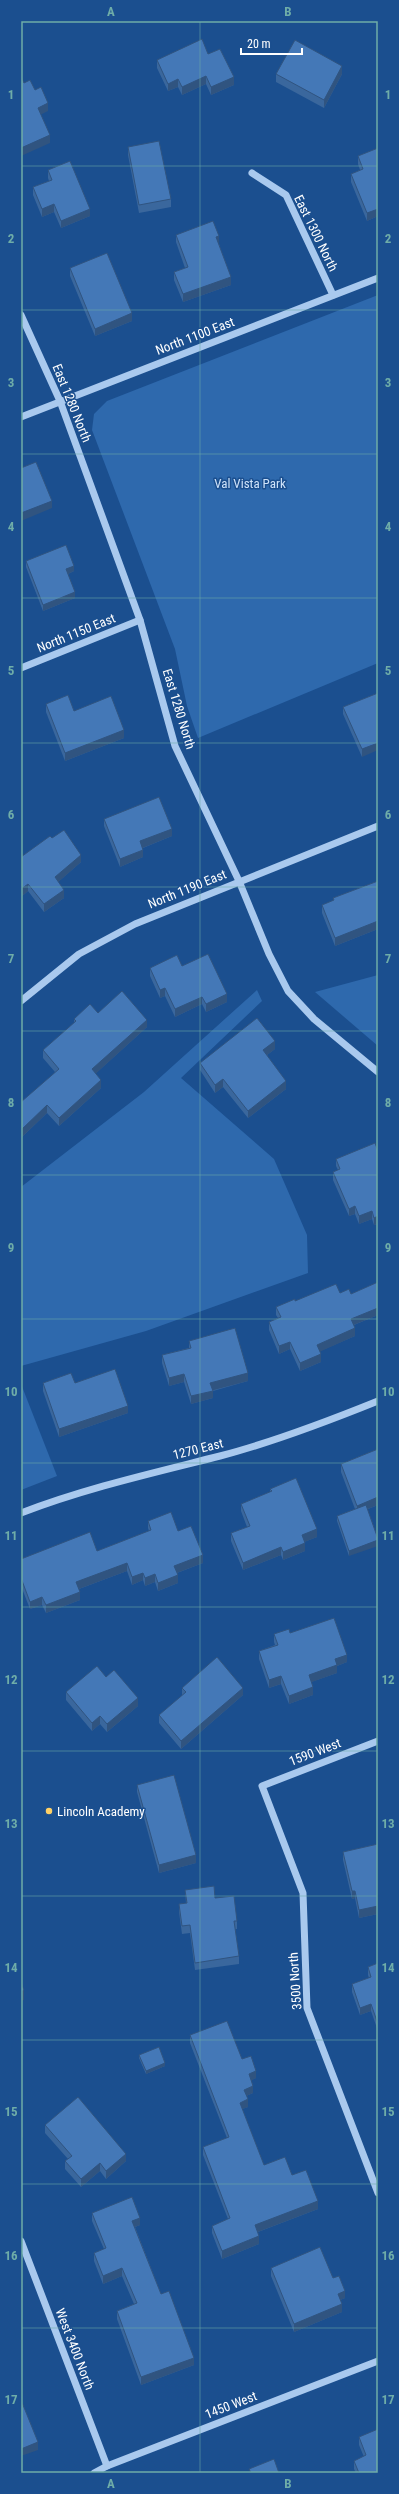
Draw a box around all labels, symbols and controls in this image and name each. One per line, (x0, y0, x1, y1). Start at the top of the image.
text: A (107, 4, 115, 19)
text: B (284, 4, 292, 19)
scale bar (241, 30, 302, 56)
text: 20 m (247, 37, 271, 51)
text: 1 (8, 87, 14, 102)
text: 1 (385, 87, 391, 102)
street label: East 1300 North (291, 192, 341, 274)
text: 2 (8, 231, 15, 246)
text: 2 (385, 231, 392, 246)
street label: North 1100 East (154, 314, 237, 358)
street label: East 1280 North (49, 362, 95, 444)
text: 3 (8, 375, 14, 390)
text: 3 (385, 375, 391, 390)
park label: Val Vista Park (214, 476, 286, 491)
text: 4 (8, 519, 15, 534)
text: 4 (385, 519, 392, 534)
street label: North 1150 East (35, 610, 117, 656)
text: 5 (8, 663, 15, 678)
text: 5 (385, 663, 392, 678)
street label: East 1280 North (160, 667, 198, 751)
text: 6 (8, 807, 15, 822)
text: 6 (385, 807, 392, 822)
street label: North 1190 East (146, 866, 228, 912)
text: 7 (8, 951, 15, 966)
text: 7 (385, 951, 392, 966)
text: 8 (8, 1095, 14, 1110)
text: 8 (385, 1095, 391, 1110)
text: 9 (8, 1240, 14, 1255)
text: 9 (385, 1240, 391, 1255)
text: 10 (4, 1384, 18, 1399)
text: 10 (381, 1384, 395, 1399)
street label: 1270 East (171, 1436, 225, 1462)
text: 11 (4, 1528, 18, 1543)
text: 11 (381, 1528, 395, 1543)
text: 12 (4, 1672, 18, 1687)
text: 12 (381, 1672, 395, 1687)
street label: 1590 West (287, 1735, 343, 1769)
place label: Lincoln Academy (57, 1804, 145, 1819)
marker: Lincoln Academy (44, 1806, 54, 1816)
text: 13 (4, 1816, 18, 1831)
text: 13 (381, 1816, 395, 1831)
street label: 3500 North (286, 1952, 304, 2010)
text: 14 (4, 1960, 18, 1975)
text: 14 (381, 1960, 395, 1975)
text: 15 (4, 2104, 18, 2119)
text: 15 (381, 2104, 395, 2119)
text: 16 (4, 2248, 18, 2263)
text: 16 (381, 2248, 395, 2263)
street label: West 3400 North (53, 2306, 97, 2392)
street label: 1450 West (203, 2388, 259, 2422)
text: 17 (4, 2392, 18, 2407)
text: 17 (381, 2392, 395, 2407)
text: A (107, 2476, 115, 2491)
text: B (284, 2476, 292, 2491)

